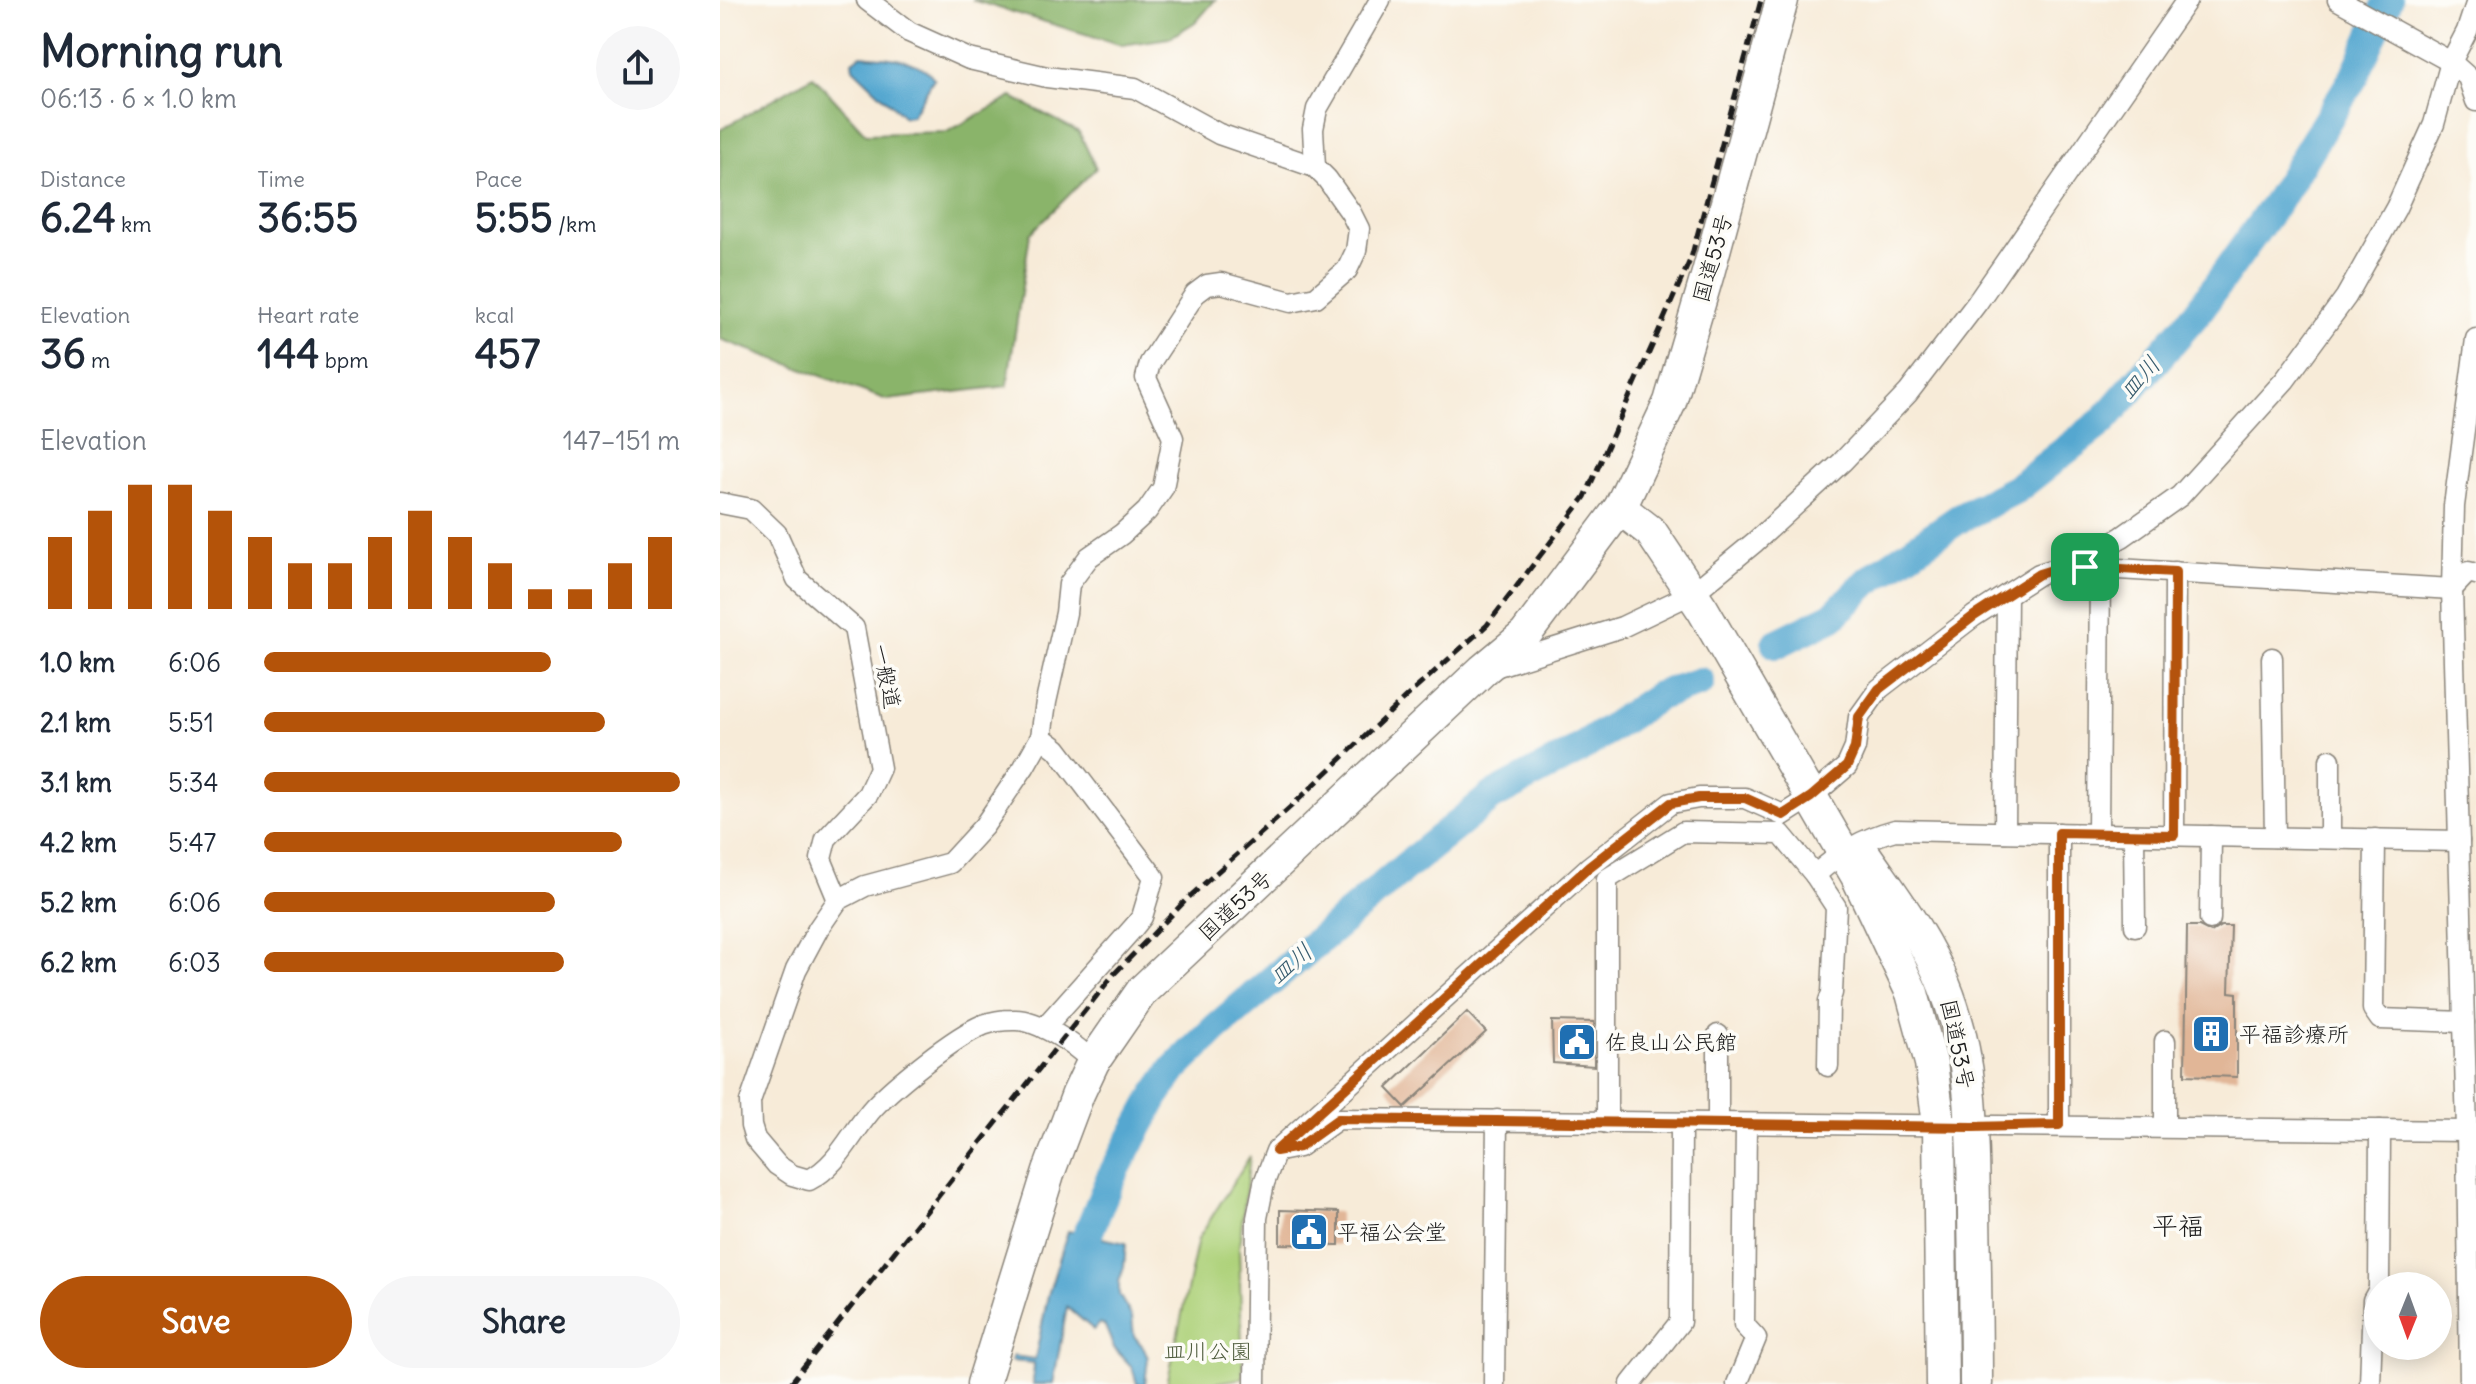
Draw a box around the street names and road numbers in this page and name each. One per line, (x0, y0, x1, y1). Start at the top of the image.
street label: 国道53号 (1686, 210, 1738, 306)
street label: 一般道 (867, 641, 907, 711)
street label: 国道53号 (1192, 864, 1278, 946)
street label: 国道53号 (1935, 997, 1981, 1091)

